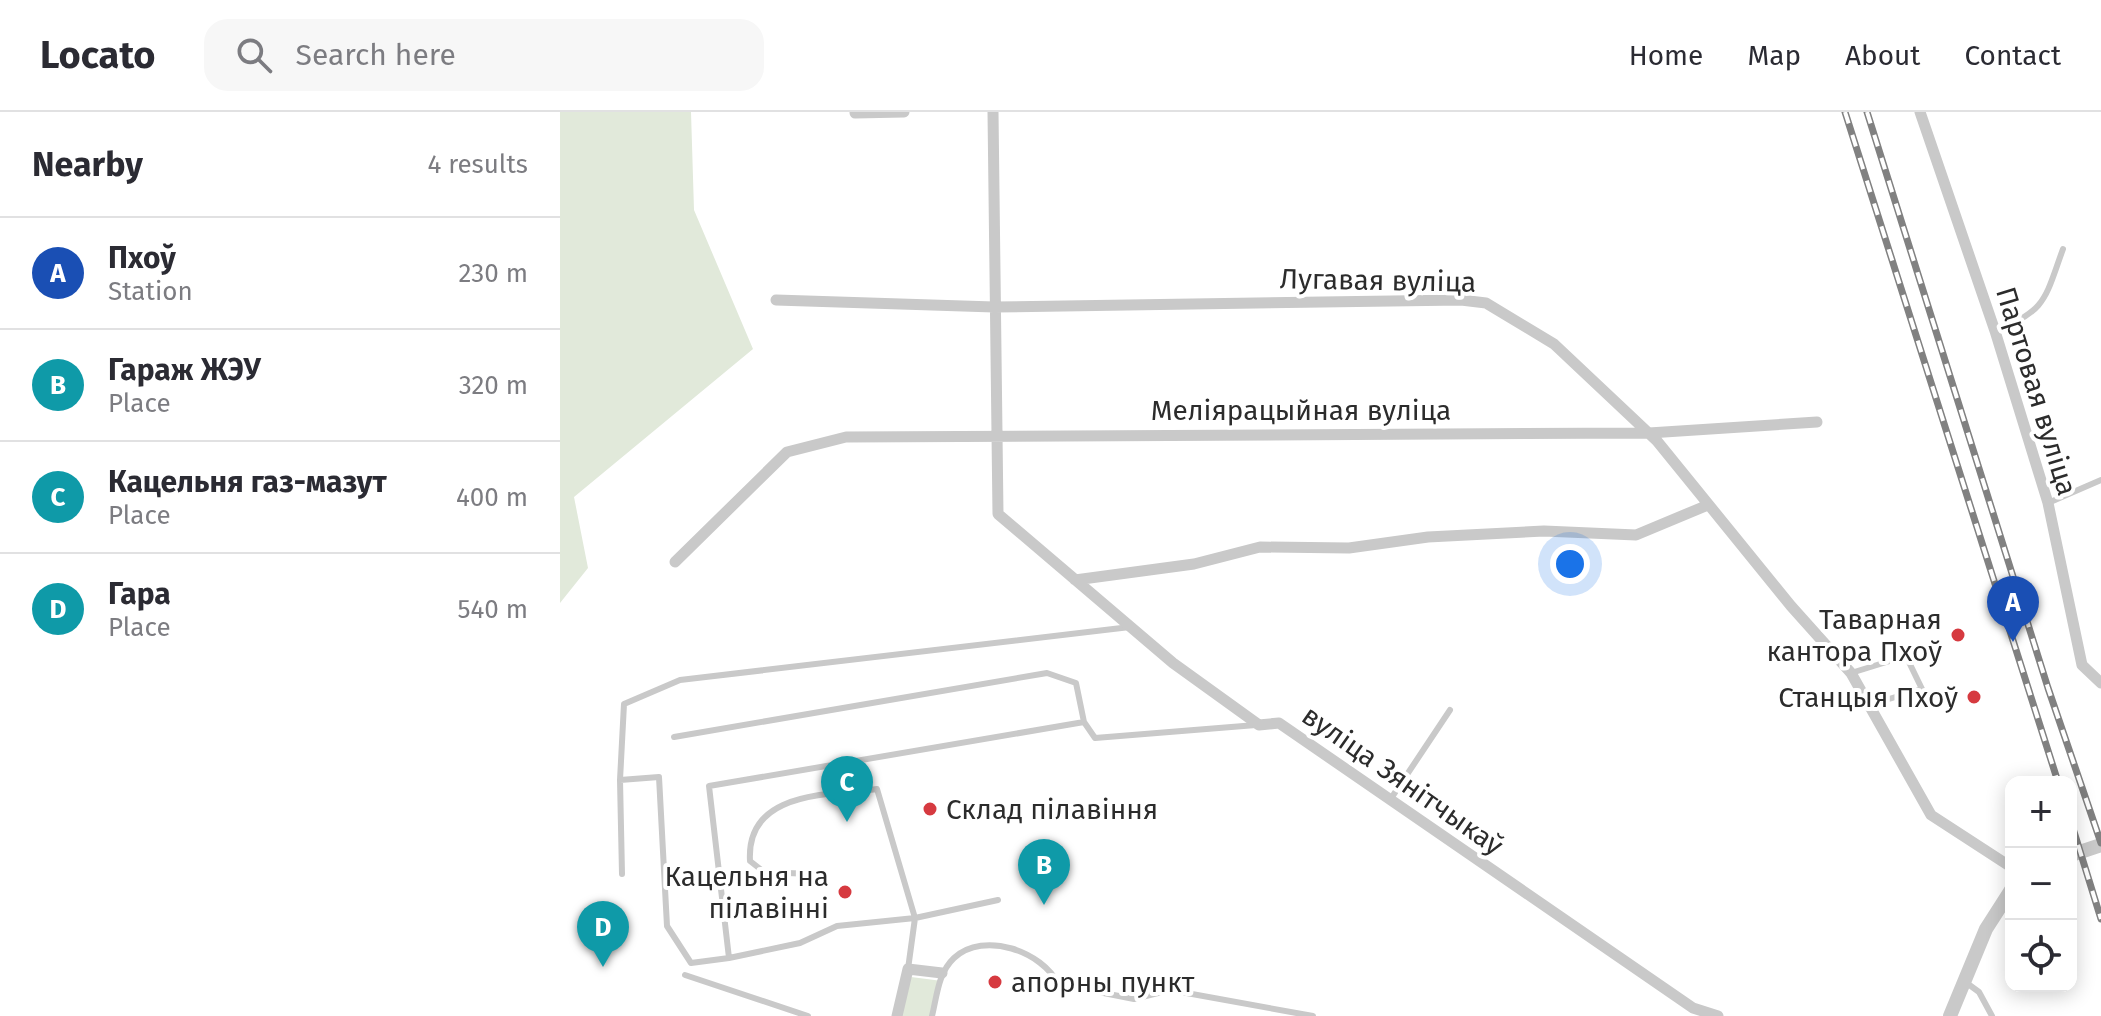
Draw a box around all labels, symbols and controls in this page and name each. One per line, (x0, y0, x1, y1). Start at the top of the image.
search box (204, 19, 764, 91)
text: Locato (40, 32, 156, 78)
icon: search (232, 33, 276, 77)
text: Search here (296, 37, 456, 73)
text: Home (1629, 39, 1703, 72)
text: Map (1747, 39, 1801, 72)
text: About (1845, 39, 1920, 72)
text: Contact (1964, 39, 2061, 72)
text: Nearby (32, 144, 143, 185)
text: 4 results (427, 149, 528, 180)
text: Пхоў (108, 240, 176, 276)
text: A (50, 258, 66, 289)
text: 230 m (459, 258, 528, 289)
street label: Лугавая вуліца (1279, 262, 1476, 299)
text: Station (108, 276, 193, 307)
street label: Партовая вуліца (1989, 283, 2084, 499)
text: Гараж ЖЭУ (108, 352, 261, 388)
text: B (50, 370, 66, 401)
text: 320 m (459, 370, 528, 401)
text: Place (108, 388, 171, 419)
street label: Меліярацыйная вуліца (1151, 394, 1451, 427)
text: Кацельня газ-мазут (108, 464, 387, 500)
text: C (51, 482, 65, 513)
text: 400 m (456, 482, 528, 513)
text: Place (108, 500, 171, 531)
your location (1550, 544, 1590, 584)
text: Гара (108, 576, 171, 612)
pin: A (1987, 576, 2039, 642)
text: D (50, 594, 66, 625)
text: 540 m (457, 594, 528, 625)
place label: Таварная кантора Пхоў (1767, 603, 1942, 668)
text: Place (108, 612, 171, 643)
marker: Таварная кантора Пхоў (1949, 626, 1967, 644)
place label: Станцыя Пхоў (1778, 681, 1958, 714)
marker: Станцыя Пхоў (1965, 688, 1983, 706)
street label: вуліца Зянітчыкаў (1296, 699, 1510, 862)
pin: C (821, 756, 873, 822)
map controls (2005, 776, 2077, 992)
button: + (2005, 776, 2077, 848)
place label: Склад пілавіння (946, 793, 1158, 826)
marker: Склад пілавіння (921, 800, 939, 818)
pin: B (1018, 839, 1070, 905)
button: − (2005, 848, 2077, 920)
place label: Кацельня на пілавінні (665, 860, 829, 925)
marker: Кацельня на пілавінні (836, 883, 854, 901)
pin: D (577, 901, 629, 967)
button: locate (2005, 920, 2077, 992)
place label: апорны пункт (1011, 966, 1195, 999)
marker: апорны пункт (986, 973, 1004, 991)

